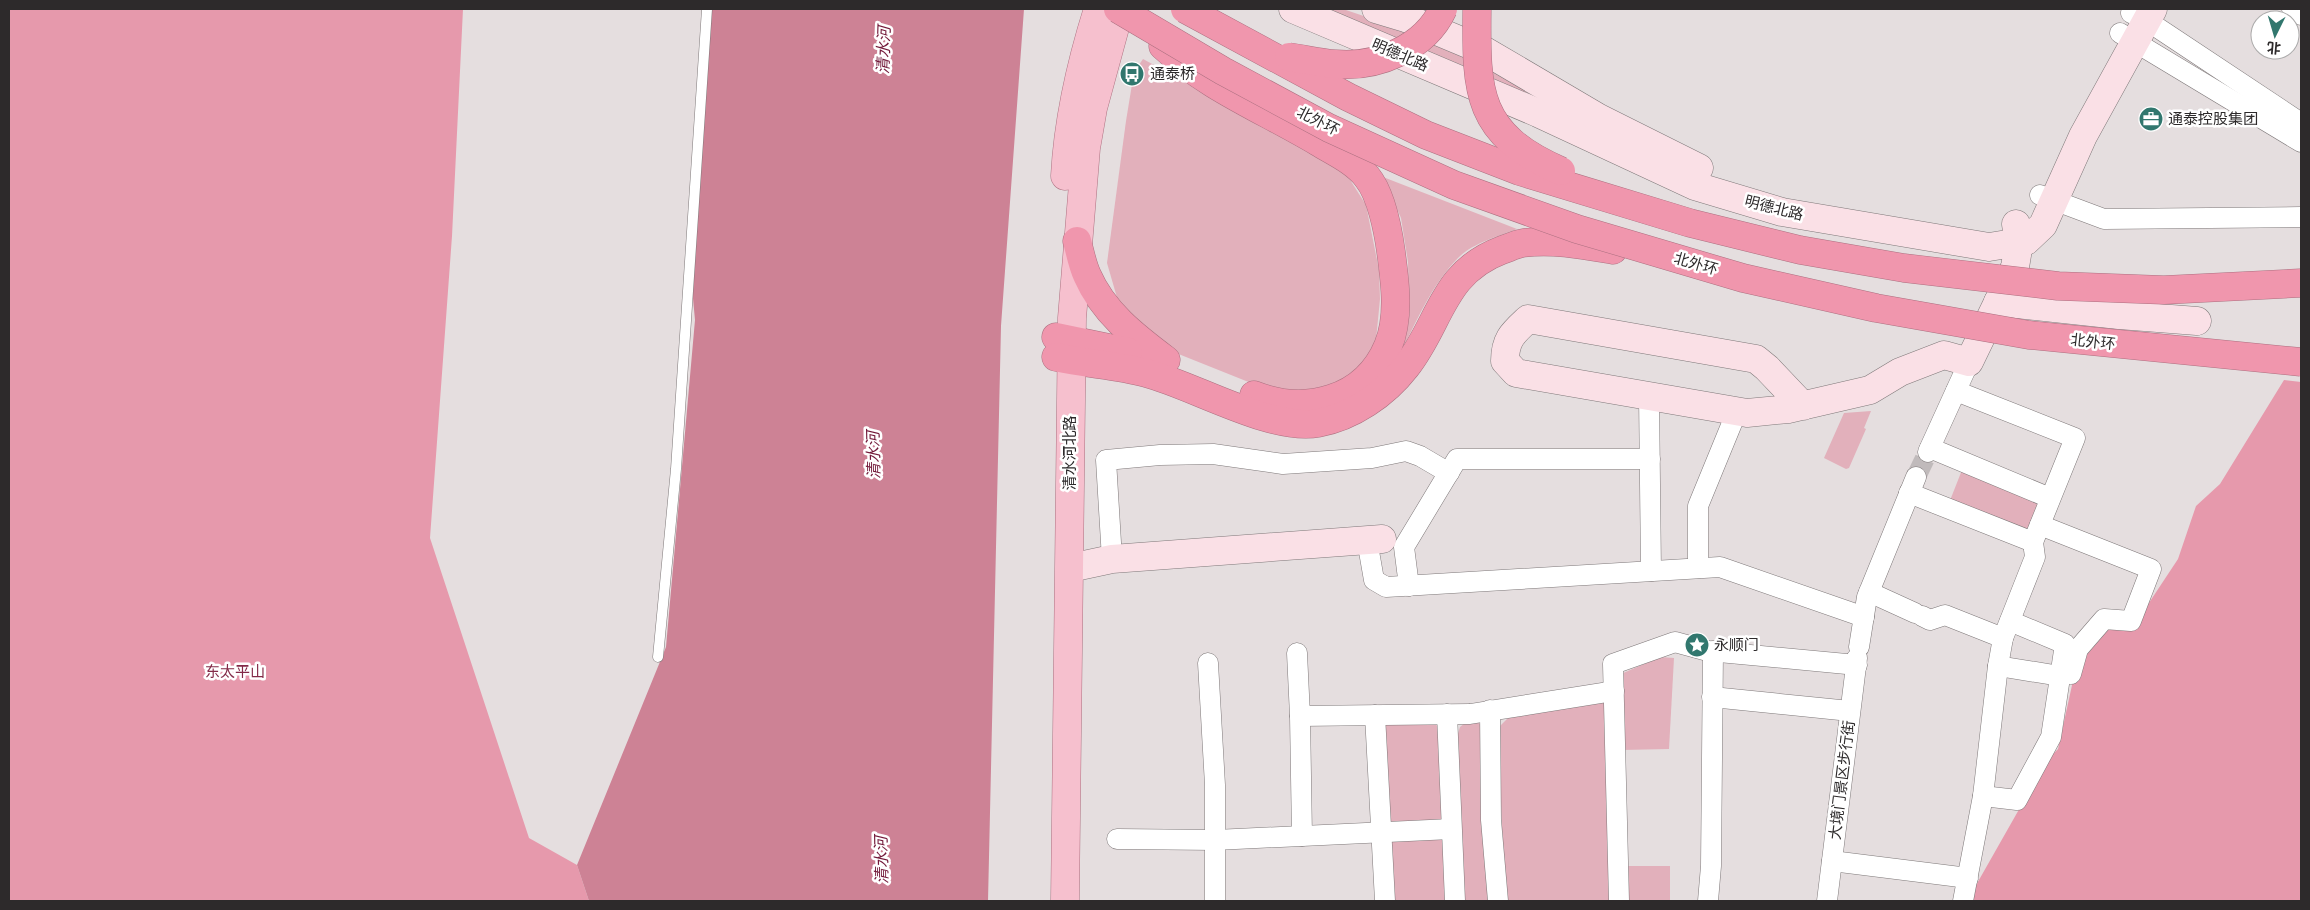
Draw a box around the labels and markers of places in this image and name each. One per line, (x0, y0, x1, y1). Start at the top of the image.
bus stop icon: 通泰桥 (1119, 61, 1145, 87)
place label: 通泰桥 (1150, 64, 1195, 83)
office icon: 通泰控股集团 (2138, 106, 2164, 132)
place label: 通泰控股集团 (2168, 109, 2258, 128)
place icon: 永顺门 (1684, 632, 1710, 658)
place label: 永顺门 (1714, 635, 1759, 654)

